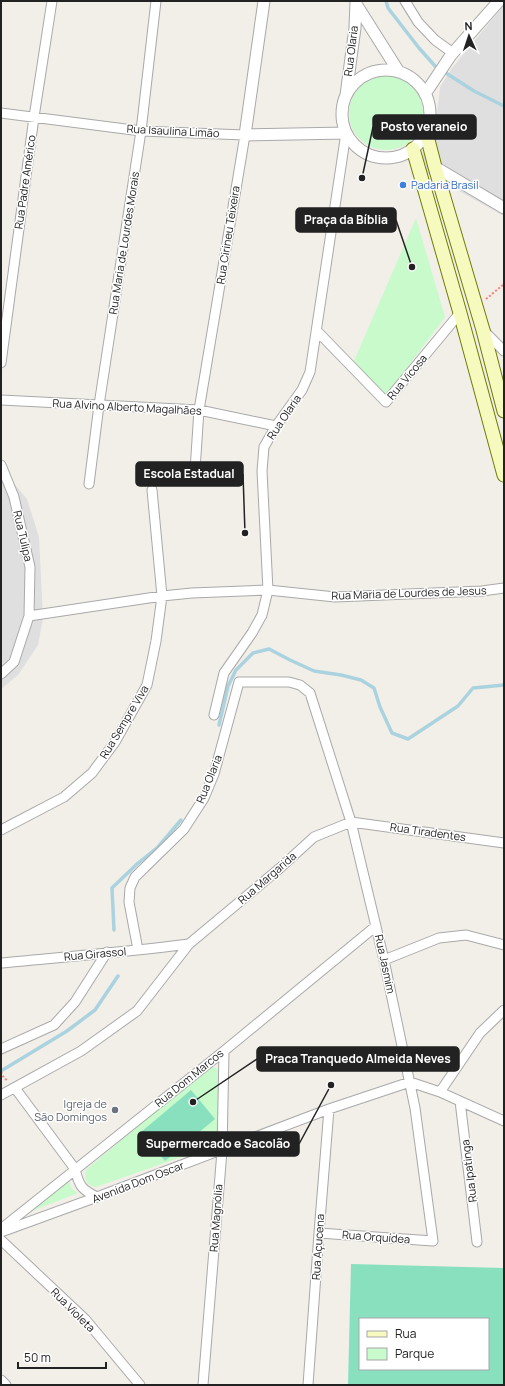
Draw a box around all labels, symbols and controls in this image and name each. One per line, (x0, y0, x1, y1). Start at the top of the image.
north arrow (449, 16, 489, 56)
text: N (464, 18, 473, 33)
street label: Rua Olaria (340, 25, 361, 77)
callout: Posto veraneio (373, 115, 476, 139)
text: Posto veraneio (381, 118, 467, 135)
street label: Rua Isaulina Limão (126, 121, 220, 140)
street label: Rua Padre Américo (10, 133, 39, 230)
street label: Rua Maria de Lourdes Morais (105, 170, 142, 315)
place label: Padaria Brasil (411, 177, 478, 192)
marker: Padaria Brasil (398, 180, 408, 190)
street label: Rua Cirineu Teixeira (212, 185, 243, 285)
callout: Praça da Bíblia (296, 208, 396, 232)
text: Praça da Bíblia (304, 211, 388, 228)
street label: Rua Vicosa (383, 351, 430, 403)
street label: Rua Olaria (263, 391, 304, 442)
street label: Rua Alvino Alberto Magalhães (52, 395, 202, 418)
callout: Escola Estadual (136, 462, 243, 486)
text: Escola Estadual (143, 465, 235, 482)
street label: Rua Tulipa (10, 509, 37, 563)
street label: Rua Maria de Lourdes de Jesus (331, 582, 487, 603)
street label: Rua Sempre Viva (96, 682, 152, 761)
street label: Rua Olaria (192, 752, 225, 805)
street label: Rua Tiradentes (389, 819, 467, 844)
street label: Rua Margarida (234, 848, 299, 907)
street label: Rua Jasmim (372, 933, 399, 995)
street label: Rua Girassol (63, 943, 127, 964)
street label: Rua Dom Marcos (151, 1045, 226, 1110)
callout: Praca Tranquedo Almeida Neves (257, 1047, 459, 1071)
text: Praca Tranquedo Almeida Neves (265, 1050, 451, 1067)
place label: Igreja de São Domingos (34, 1096, 108, 1124)
marker: Igreja de São Domingos (110, 1105, 120, 1115)
callout: Supermercado e Sacolão (138, 1132, 299, 1156)
text: Supermercado e Sacolão (146, 1135, 290, 1152)
street label: Rua Ipatinga (457, 1139, 480, 1203)
street label: Avenida Dom Oscar (90, 1157, 186, 1206)
street label: Rua Magnólia (206, 1184, 225, 1252)
street label: Rua Açucena (308, 1213, 327, 1281)
street label: Rua Orquídea (341, 1227, 411, 1246)
street label: Rua Violeta (48, 1284, 99, 1335)
legend (359, 1318, 489, 1370)
text: Rua (395, 1325, 416, 1342)
scale bar (18, 1344, 106, 1370)
text: Parque (395, 1345, 434, 1362)
text: 50 m (24, 1349, 51, 1366)

